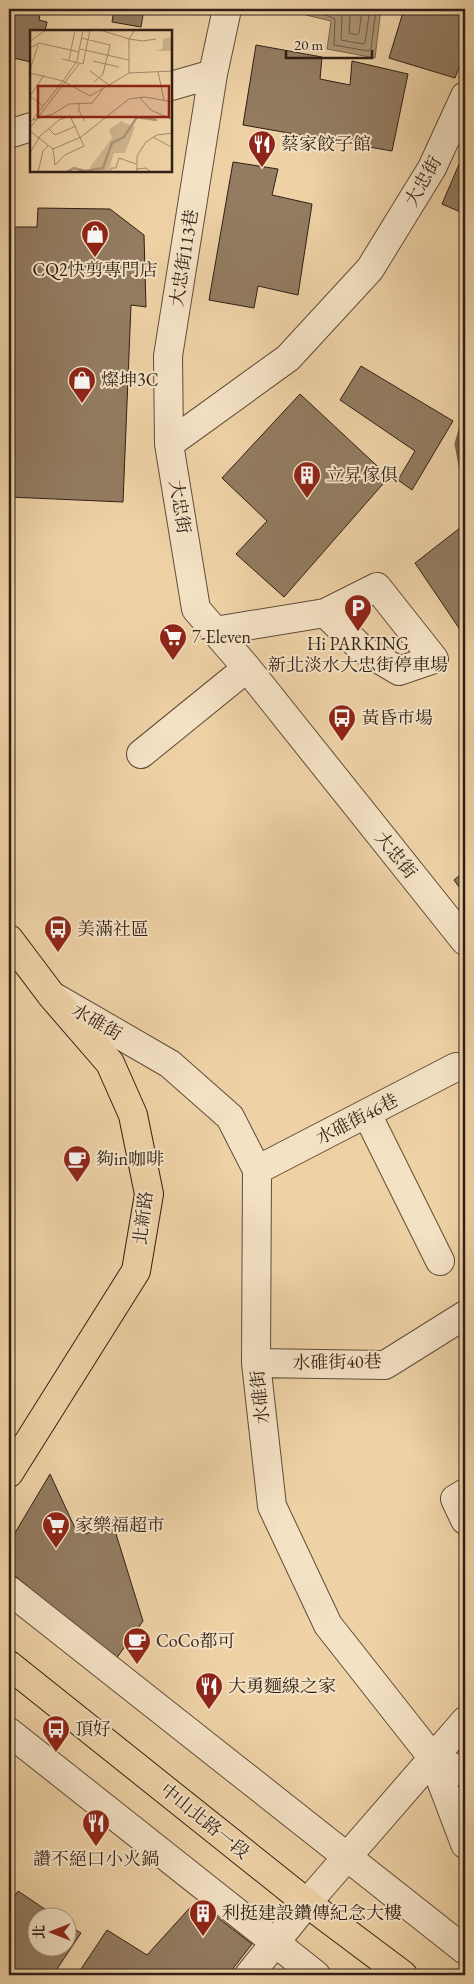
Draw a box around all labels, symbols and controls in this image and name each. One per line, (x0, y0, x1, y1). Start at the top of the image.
scale bar (286, 28, 373, 60)
inset map (30, 30, 172, 172)
text: 20 m (294, 35, 323, 54)
restaurant icon: 蔡家餃子館 (247, 129, 277, 168)
place label: 蔡家餃子館 (281, 132, 371, 155)
street label: 大忠街 (399, 152, 446, 210)
street label: 大忠街113巷 (164, 208, 203, 308)
shop icon: CQ2快剪專門店 (80, 219, 110, 258)
place label: CQ2快剪專門店 (32, 258, 158, 281)
shop icon: 燦坤3C (67, 365, 97, 404)
place label: 燦坤3C (101, 368, 158, 391)
building icon: 立昇傢俱 (292, 460, 322, 499)
place label: 立昇傢俱 (326, 463, 398, 486)
street label: 大忠街 (165, 478, 196, 535)
parking icon: Hi PARKING 新北淡水大忠街停車場 (343, 593, 373, 632)
supermarket icon: 7-Eleven (158, 622, 188, 661)
place label: 7-Eleven (192, 625, 252, 648)
place label: Hi PARKING 新北淡水大忠街停車場 (268, 632, 448, 676)
bus stop icon: 黃昏市場 (327, 703, 357, 742)
place label: 黃昏市場 (361, 706, 433, 729)
street label: 大忠街 (370, 826, 422, 883)
bus stop icon: 美滿社區 (43, 914, 73, 953)
place label: 美滿社區 (77, 917, 149, 940)
street label: 水碓街 (68, 998, 126, 1045)
street label: 水碓街46巷 (312, 1088, 402, 1149)
cafe icon: 夠in咖啡 (62, 1144, 92, 1183)
place label: 夠in咖啡 (96, 1147, 164, 1170)
street label: 北新路 (128, 1190, 157, 1246)
street label: 水碓街40巷 (292, 1349, 382, 1374)
street label: 水碓街 (245, 1369, 274, 1425)
supermarket icon: 家樂福超市 (41, 1510, 71, 1549)
place label: 家樂福超市 (75, 1513, 165, 1536)
cafe icon: CoCo都可 (122, 1626, 152, 1665)
place label: CoCo都可 (156, 1629, 235, 1652)
restaurant icon: 大勇麵線之家 (194, 1671, 224, 1710)
place label: 大勇麵線之家 (228, 1674, 336, 1697)
bus stop icon: 頂好 (41, 1714, 71, 1753)
place label: 頂好 (75, 1717, 111, 1740)
street label: 中山北路一段 (156, 1778, 255, 1864)
restaurant icon: 讚不絕口小火鍋 (81, 1808, 111, 1847)
place label: 讚不絕口小火鍋 (33, 1847, 159, 1870)
building icon: 利挺建設鑽傳紀念大樓 (188, 1898, 218, 1937)
place label: 利挺建設鑽傳紀念大樓 (222, 1901, 402, 1924)
north arrow (28, 1906, 78, 1956)
text: 北 (30, 1925, 48, 1939)

